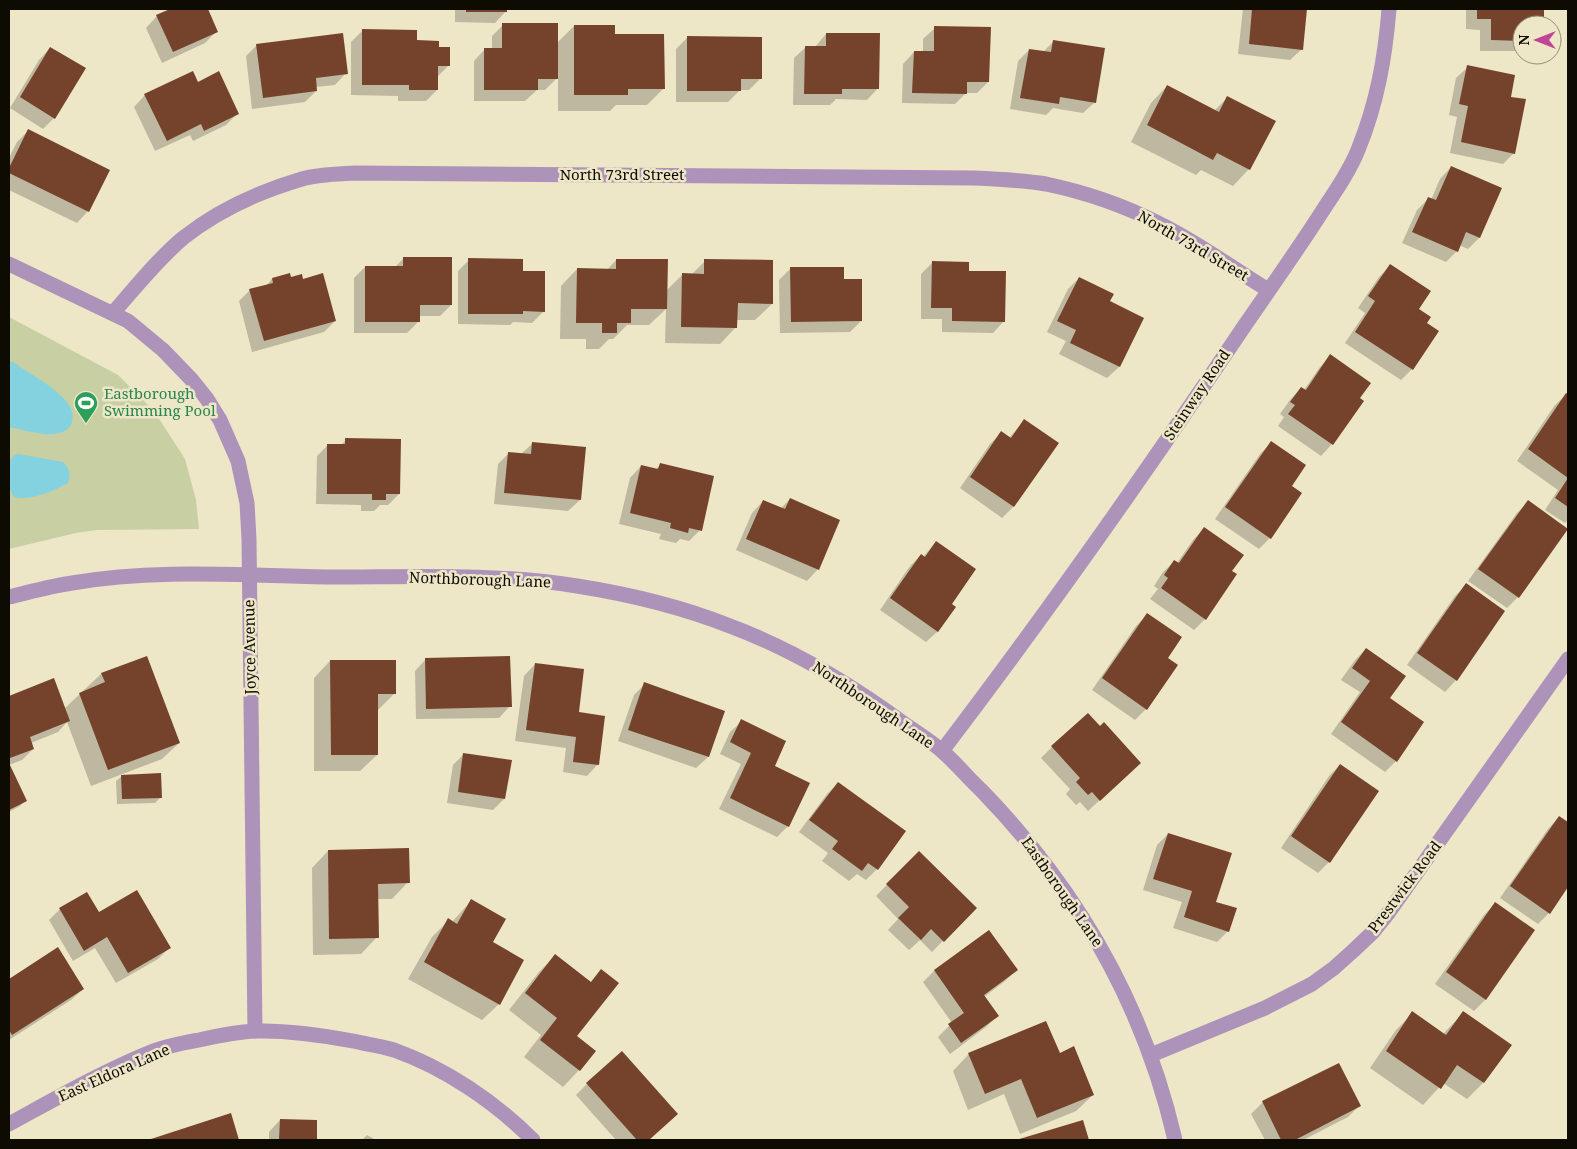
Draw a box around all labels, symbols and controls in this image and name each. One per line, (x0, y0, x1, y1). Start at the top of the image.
north arrow (1512, 15, 1562, 65)
text: N (1514, 34, 1533, 46)
street label: North 73rd Street (560, 164, 684, 184)
street label: North 73rd Street (1135, 205, 1252, 285)
street label: Steinway Road (1158, 345, 1234, 444)
place label: Eastborough Swimming Pool (104, 383, 216, 420)
sports icon: Eastborough Swimming Pool (73, 390, 99, 424)
street label: Northborough Lane (409, 567, 551, 591)
street label: Joyce Avenue (238, 599, 260, 696)
street label: Northborough Lane (809, 656, 938, 752)
street label: Eastborough Lane (1017, 832, 1108, 950)
street label: Prestwick Road (1363, 836, 1445, 936)
street label: East Eldora Lane (55, 1039, 173, 1106)

